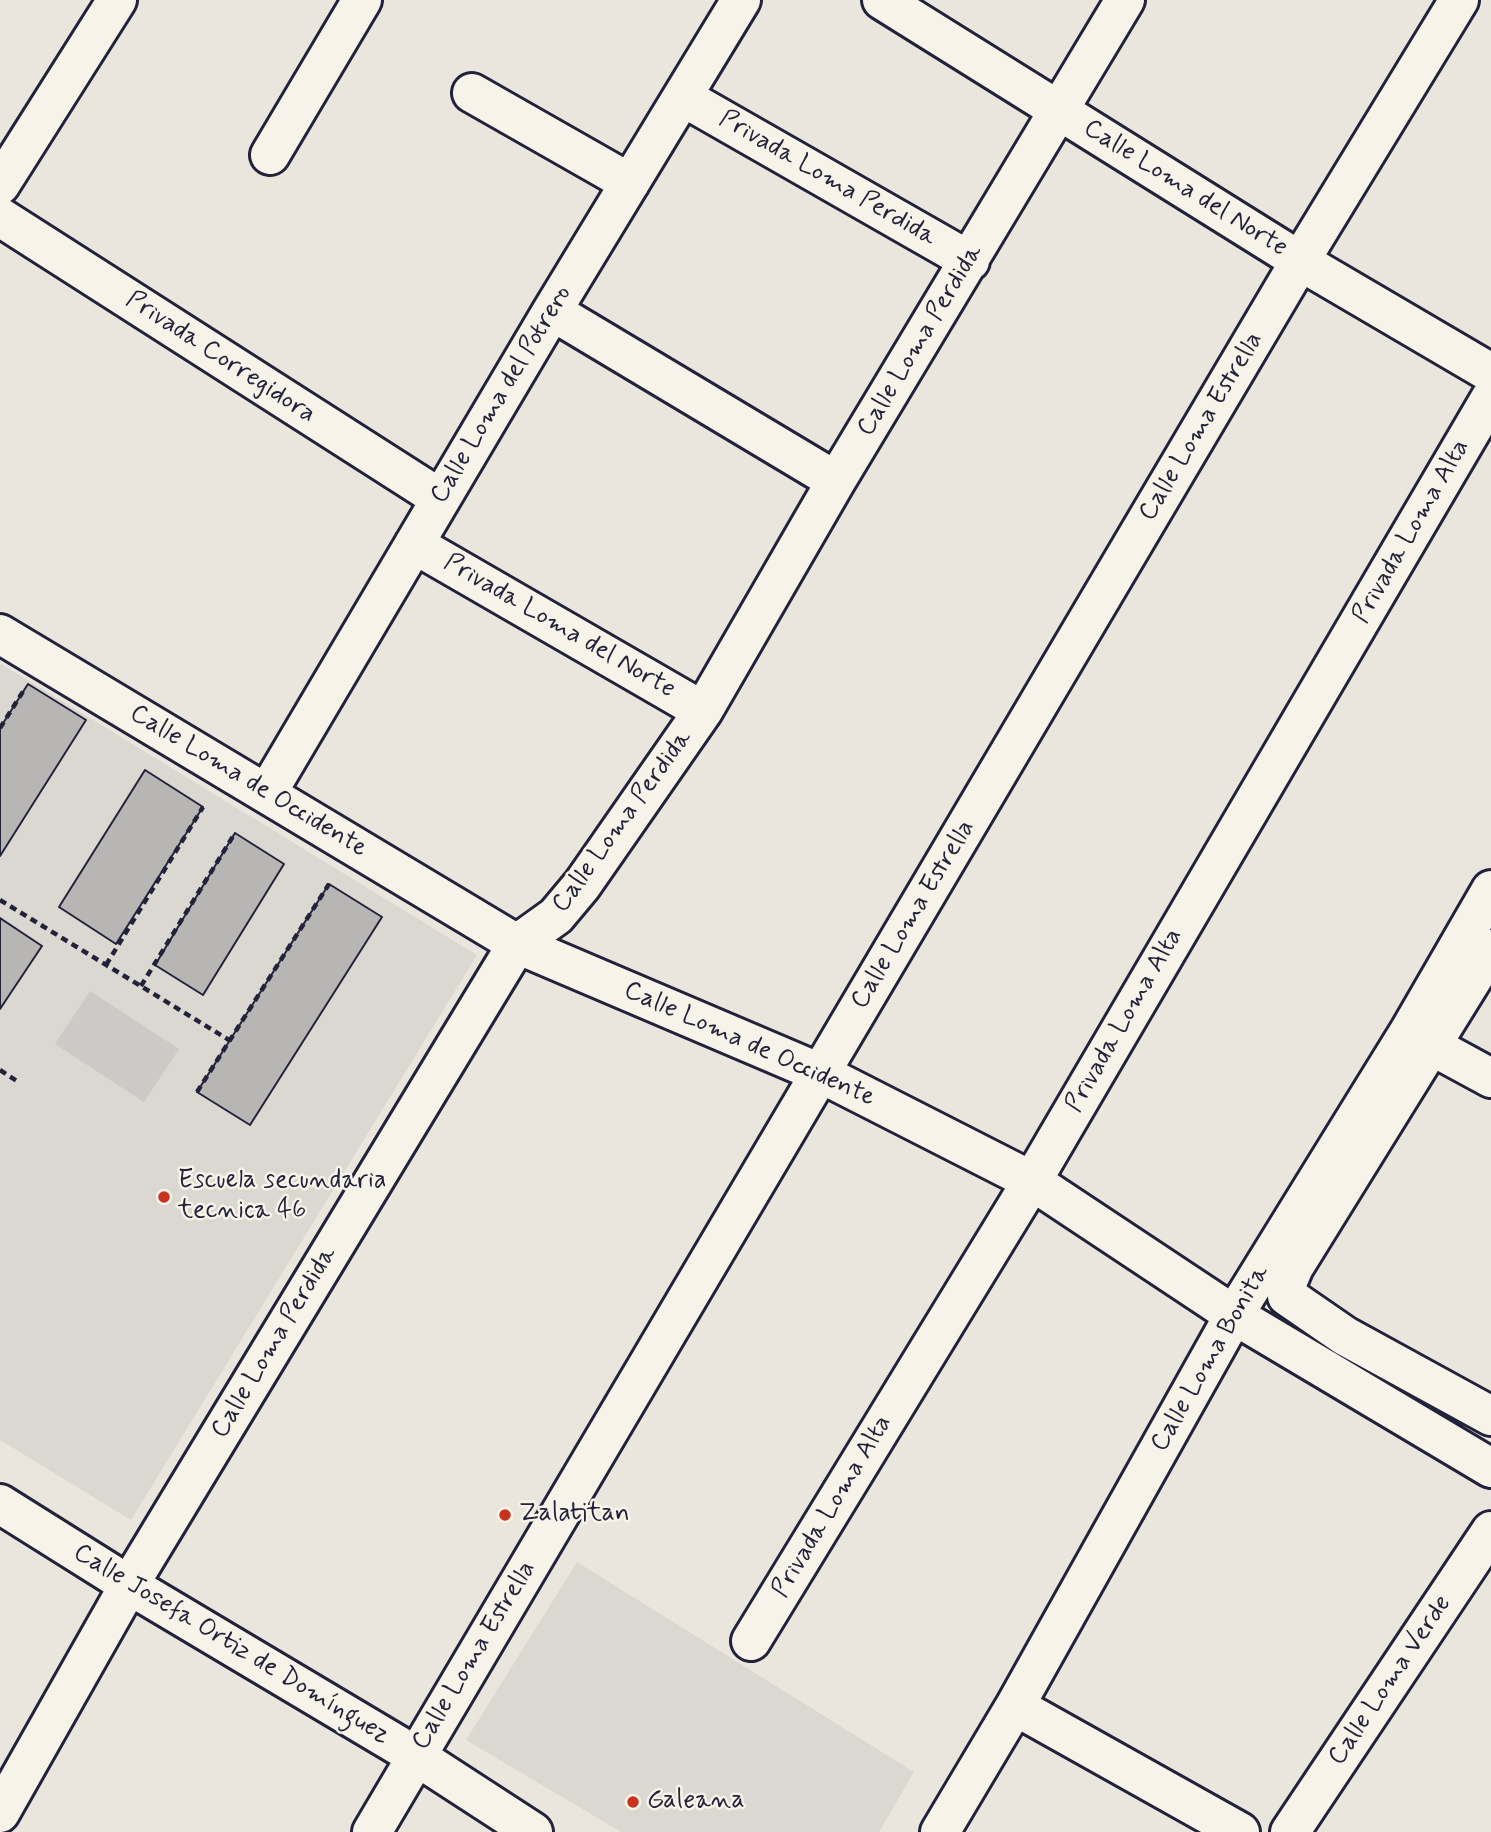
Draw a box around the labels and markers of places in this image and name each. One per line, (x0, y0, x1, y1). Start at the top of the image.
place label: Escuela secundaria tecnica 46 (178, 1166, 386, 1228)
marker: Escuela secundaria tecnica 46 (156, 1189, 172, 1205)
place label: Zalatitan (519, 1499, 630, 1531)
marker: Zalatitan (497, 1507, 513, 1523)
place label: Galeana (647, 1786, 745, 1818)
marker: Galeana (625, 1794, 641, 1810)

